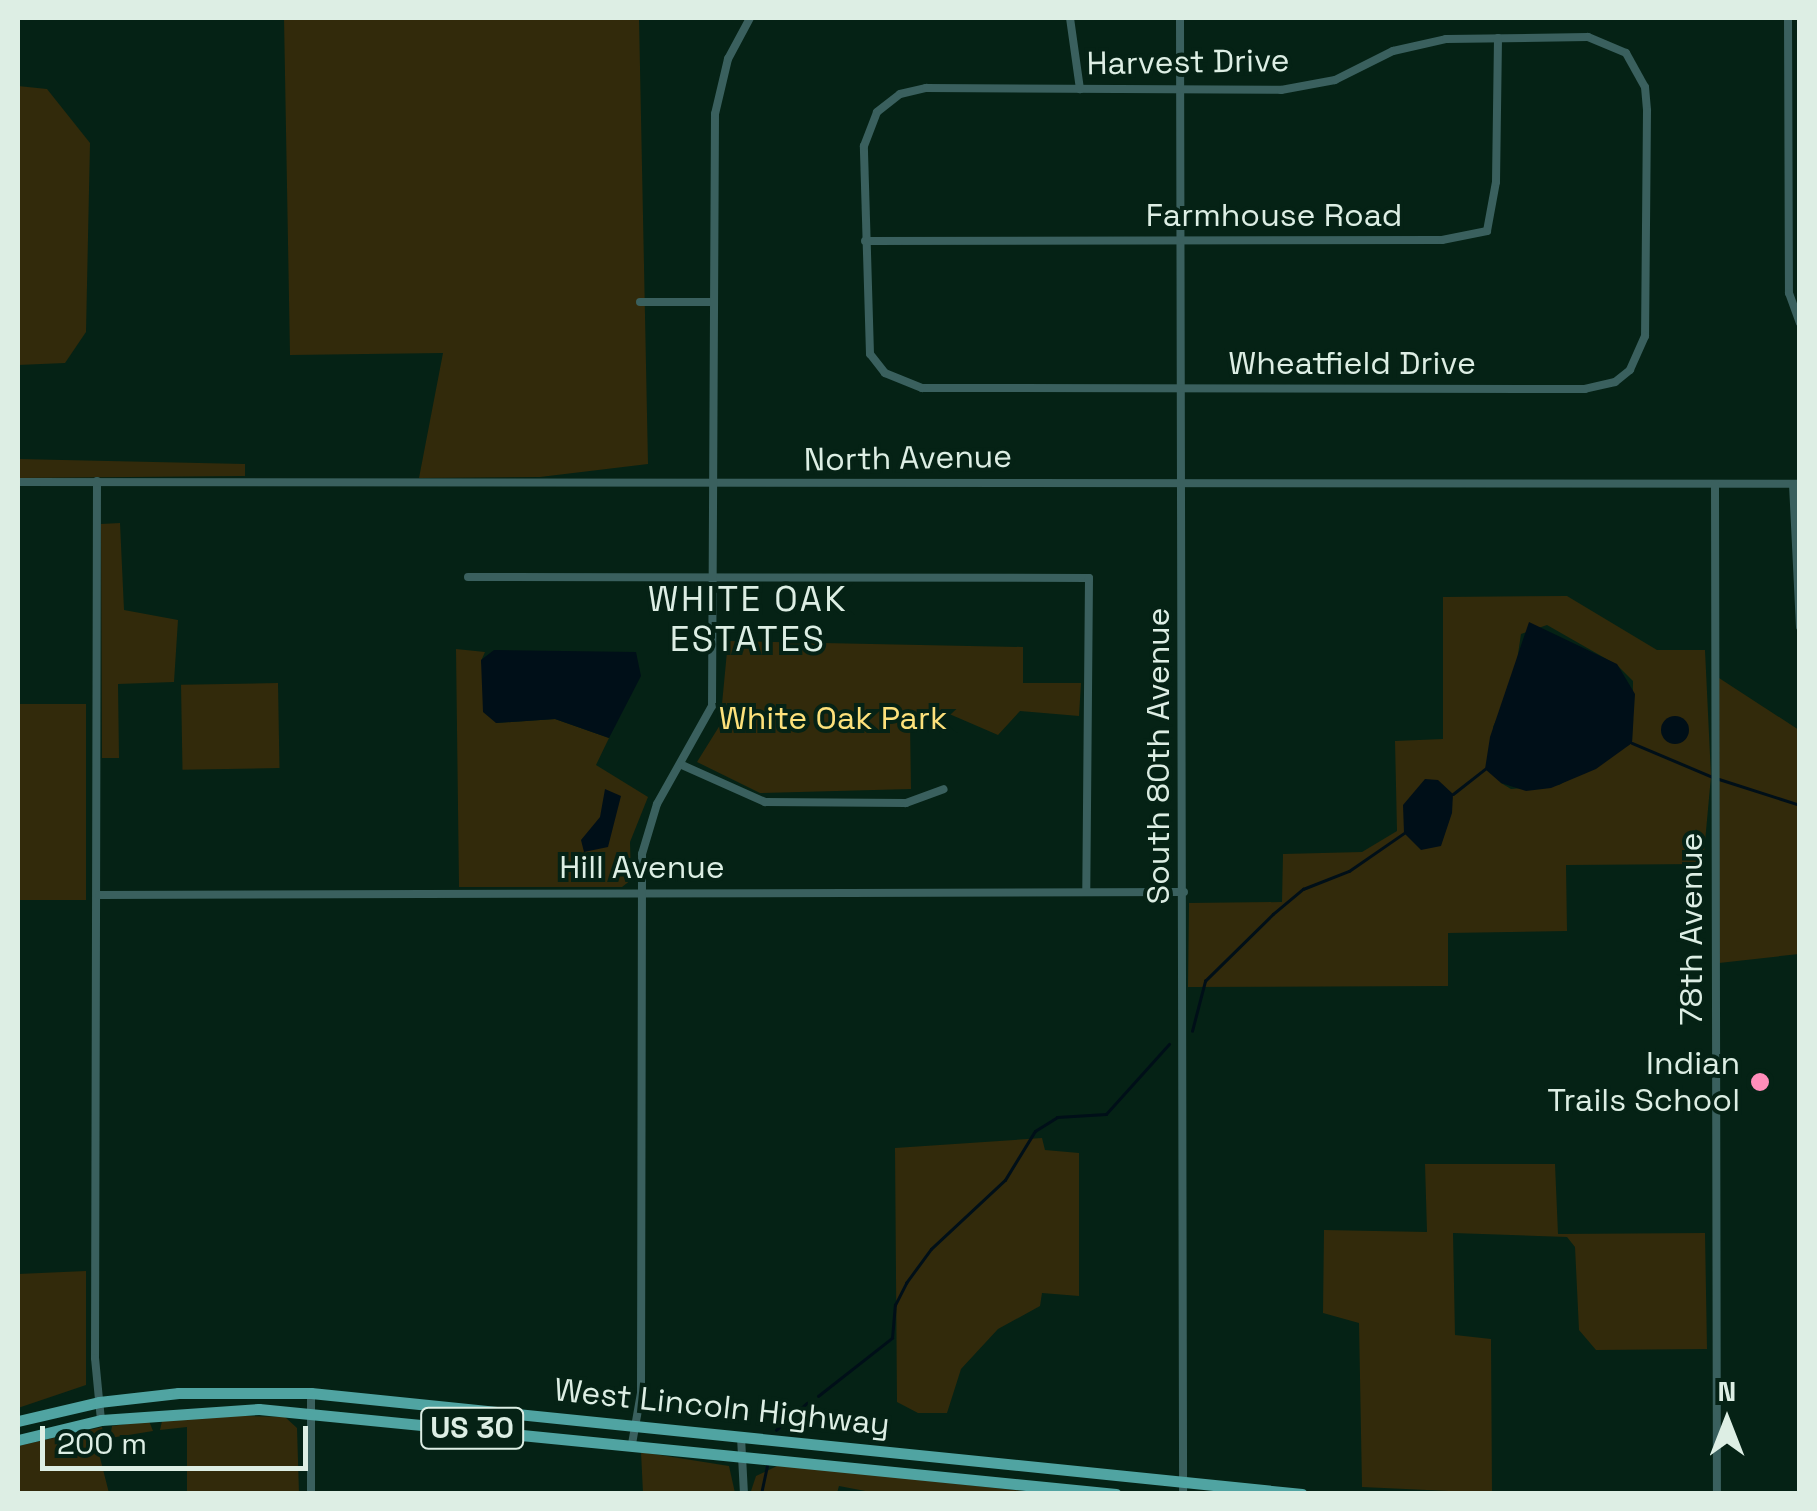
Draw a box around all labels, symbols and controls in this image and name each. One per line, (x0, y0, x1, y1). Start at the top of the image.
street label: Harvest Drive (1086, 41, 1290, 83)
street label: Farmhouse Road (1146, 196, 1402, 234)
street label: Wheatfield Drive (1228, 344, 1476, 382)
street label: North Avenue (803, 437, 1013, 479)
district label: WHITE OAK ESTATES (648, 578, 848, 660)
street label: South 80th Avenue (1139, 607, 1177, 905)
park label: White Oak Park (719, 699, 947, 737)
street label: 78th Avenue (1672, 832, 1710, 1026)
street label: Hill Avenue (559, 848, 725, 886)
place label: Indian Trails School (1547, 1045, 1740, 1120)
marker: Indian Trails School (1749, 1071, 1771, 1093)
street label: West Lincoln Highway (552, 1370, 892, 1444)
north arrow (1677, 1371, 1777, 1471)
text: N (1718, 1373, 1736, 1409)
road number: US 30 (420, 1403, 524, 1453)
scale bar (45, 1406, 312, 1468)
text: 200 m (57, 1424, 147, 1463)

